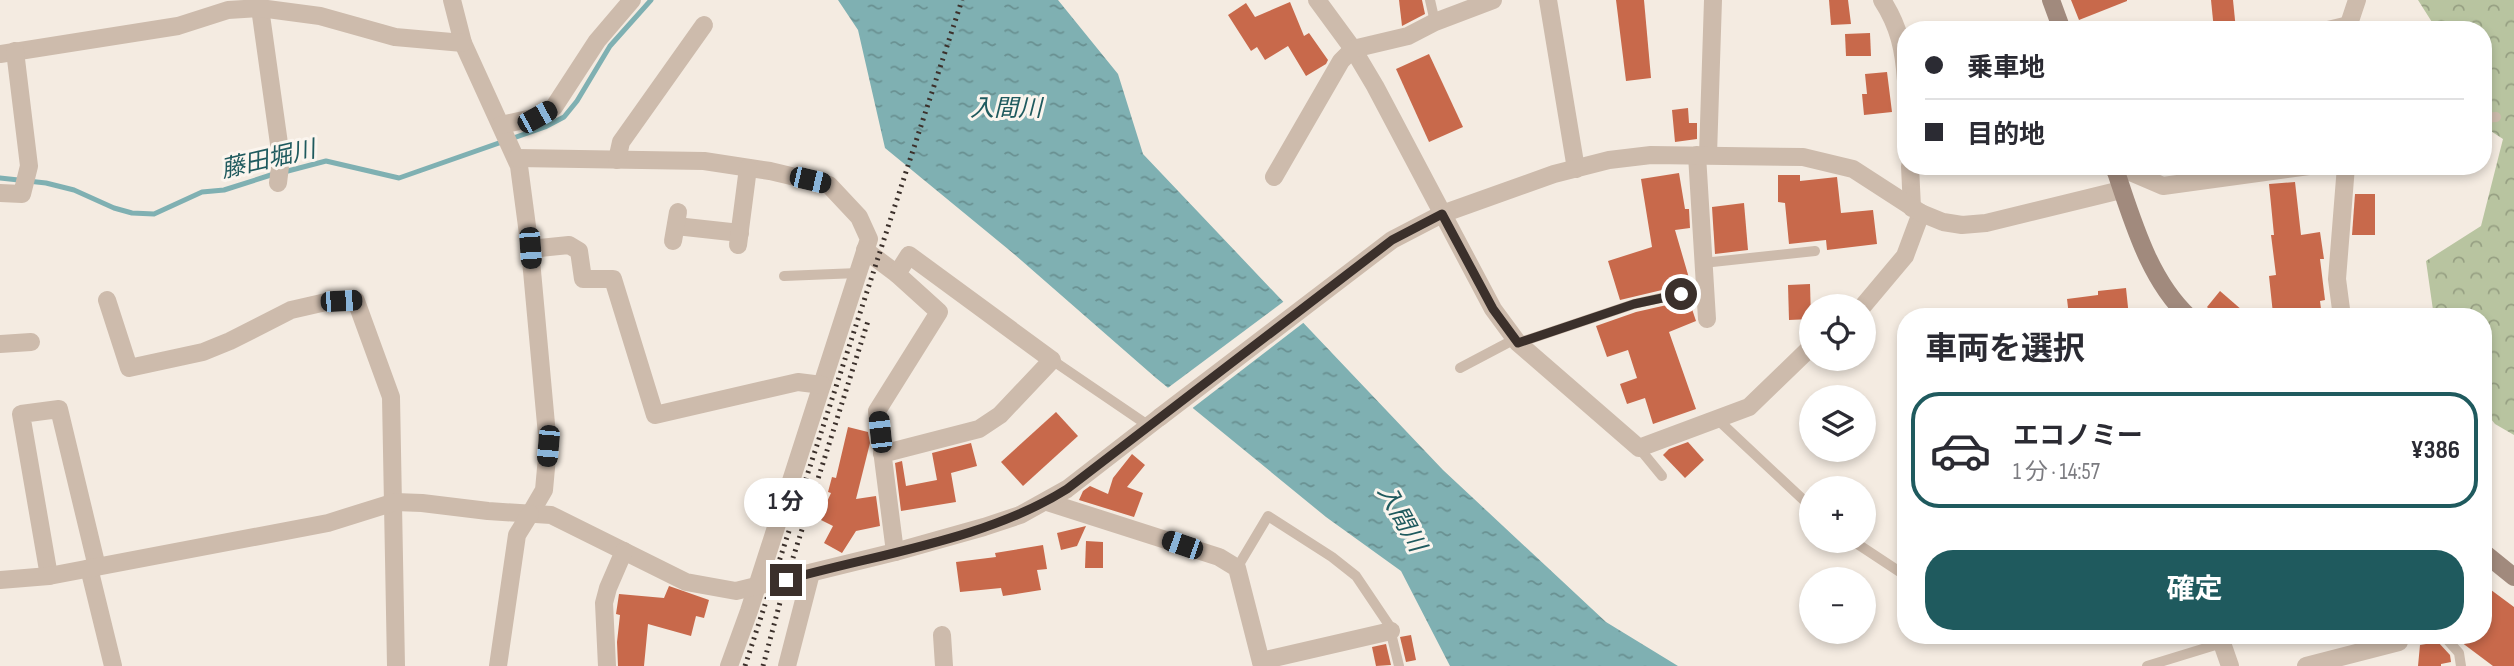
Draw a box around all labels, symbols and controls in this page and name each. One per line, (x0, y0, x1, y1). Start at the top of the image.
text: 乗車地 (1967, 53, 2045, 84)
water label: 入間川 (970, 94, 1045, 123)
car (514, 98, 561, 136)
text: 目的地 (1967, 120, 2045, 151)
water label: 藤田堀川 (218, 134, 321, 184)
car (788, 165, 833, 195)
car (519, 226, 542, 270)
route start (1665, 278, 1697, 310)
car (320, 289, 363, 313)
map controls (1799, 294, 1876, 644)
button: locate (1799, 294, 1876, 371)
text: 車両を選択 (1925, 330, 2085, 369)
button: layers (1799, 385, 1876, 462)
car (868, 410, 893, 454)
icon: car (1929, 419, 1992, 482)
text: エコノミー (2013, 421, 2143, 452)
car (536, 424, 561, 468)
text: ¥386 (2410, 435, 2460, 466)
text: 1 分 · 14:57 (2013, 458, 2100, 486)
button: + (1799, 476, 1876, 553)
callout: 1 分 (744, 478, 828, 528)
water label: 入間川 (1371, 480, 1433, 559)
text: 1 分 (768, 488, 804, 516)
car (1159, 528, 1206, 562)
button: 確定 (1925, 550, 2464, 630)
route end (770, 564, 802, 596)
button: − (1799, 567, 1876, 644)

